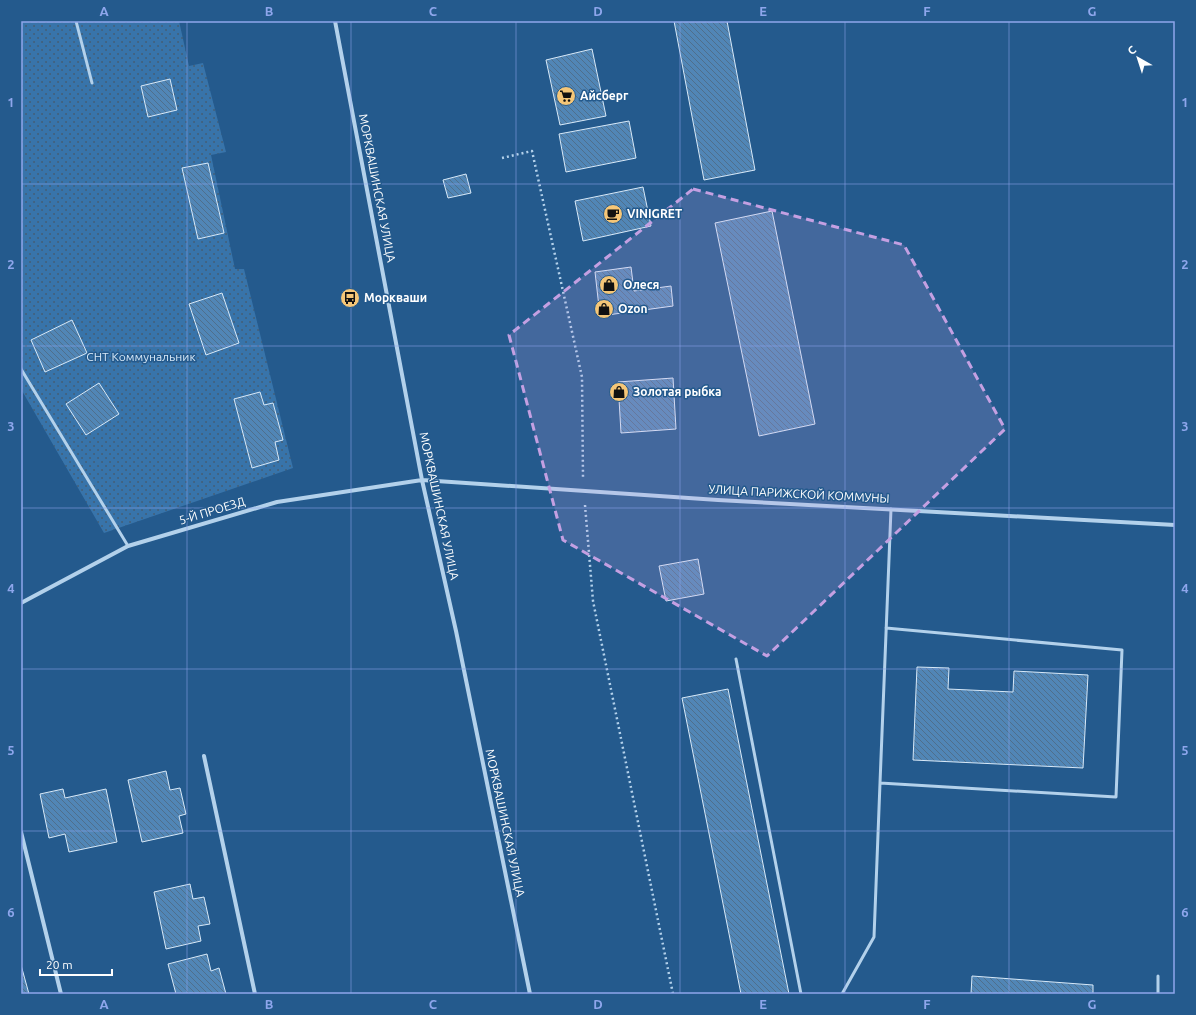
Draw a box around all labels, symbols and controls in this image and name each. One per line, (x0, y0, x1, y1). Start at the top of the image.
text: A (99, 4, 109, 18)
text: B (265, 4, 274, 18)
text: C (429, 4, 438, 18)
text: D (593, 4, 603, 18)
text: E (759, 4, 767, 18)
text: F (923, 4, 931, 18)
text: G (1088, 4, 1097, 18)
north arrow (1118, 38, 1158, 78)
text: С (1125, 43, 1138, 57)
supermarket icon: Айсберг (555, 85, 577, 107)
place label: Айсберг (580, 89, 629, 102)
text: 1 (7, 95, 15, 109)
text: 1 (1181, 95, 1189, 109)
street label: МОРКВАШИНСКАЯ УЛИЦА (357, 113, 398, 263)
cafe icon: VINIGRET (602, 203, 624, 225)
place label: VINIGRET (627, 207, 682, 220)
text: 2 (7, 257, 15, 271)
text: 2 (1181, 257, 1189, 271)
shop icon: Олеся (598, 274, 620, 296)
place label: Олеся (623, 278, 659, 291)
bus stop icon: Моркваши (339, 287, 361, 309)
place label: Моркваши (364, 291, 427, 304)
shop icon: Ozon (593, 298, 615, 320)
place label: Ozon (618, 302, 647, 315)
park label: СНТ Коммунальник (86, 350, 196, 363)
shop icon: Золотая рыбка (608, 381, 630, 403)
place label: Золотая рыбка (633, 385, 722, 398)
text: 3 (7, 419, 15, 433)
text: 3 (1181, 419, 1189, 433)
street label: МОРКВАШИНСКАЯ УЛИЦА (417, 431, 462, 581)
street label: УЛИЦА ПАРИЖСКОЙ КОММУНЫ (708, 482, 890, 505)
street label: 5-Й ПРОЕЗД (177, 494, 246, 527)
text: 4 (7, 581, 15, 595)
text: 4 (1181, 581, 1189, 595)
text: 5 (7, 743, 15, 757)
text: 5 (1181, 743, 1189, 757)
street label: МОРКВАШИНСКАЯ УЛИЦА (483, 748, 528, 898)
text: 6 (7, 905, 15, 919)
text: 6 (1181, 905, 1189, 919)
scale bar (40, 951, 112, 977)
text: 20 m (46, 958, 73, 971)
text: A (99, 997, 109, 1011)
text: B (265, 997, 274, 1011)
text: C (429, 997, 438, 1011)
text: D (593, 997, 603, 1011)
text: E (759, 997, 767, 1011)
text: F (923, 997, 931, 1011)
text: G (1088, 997, 1097, 1011)

